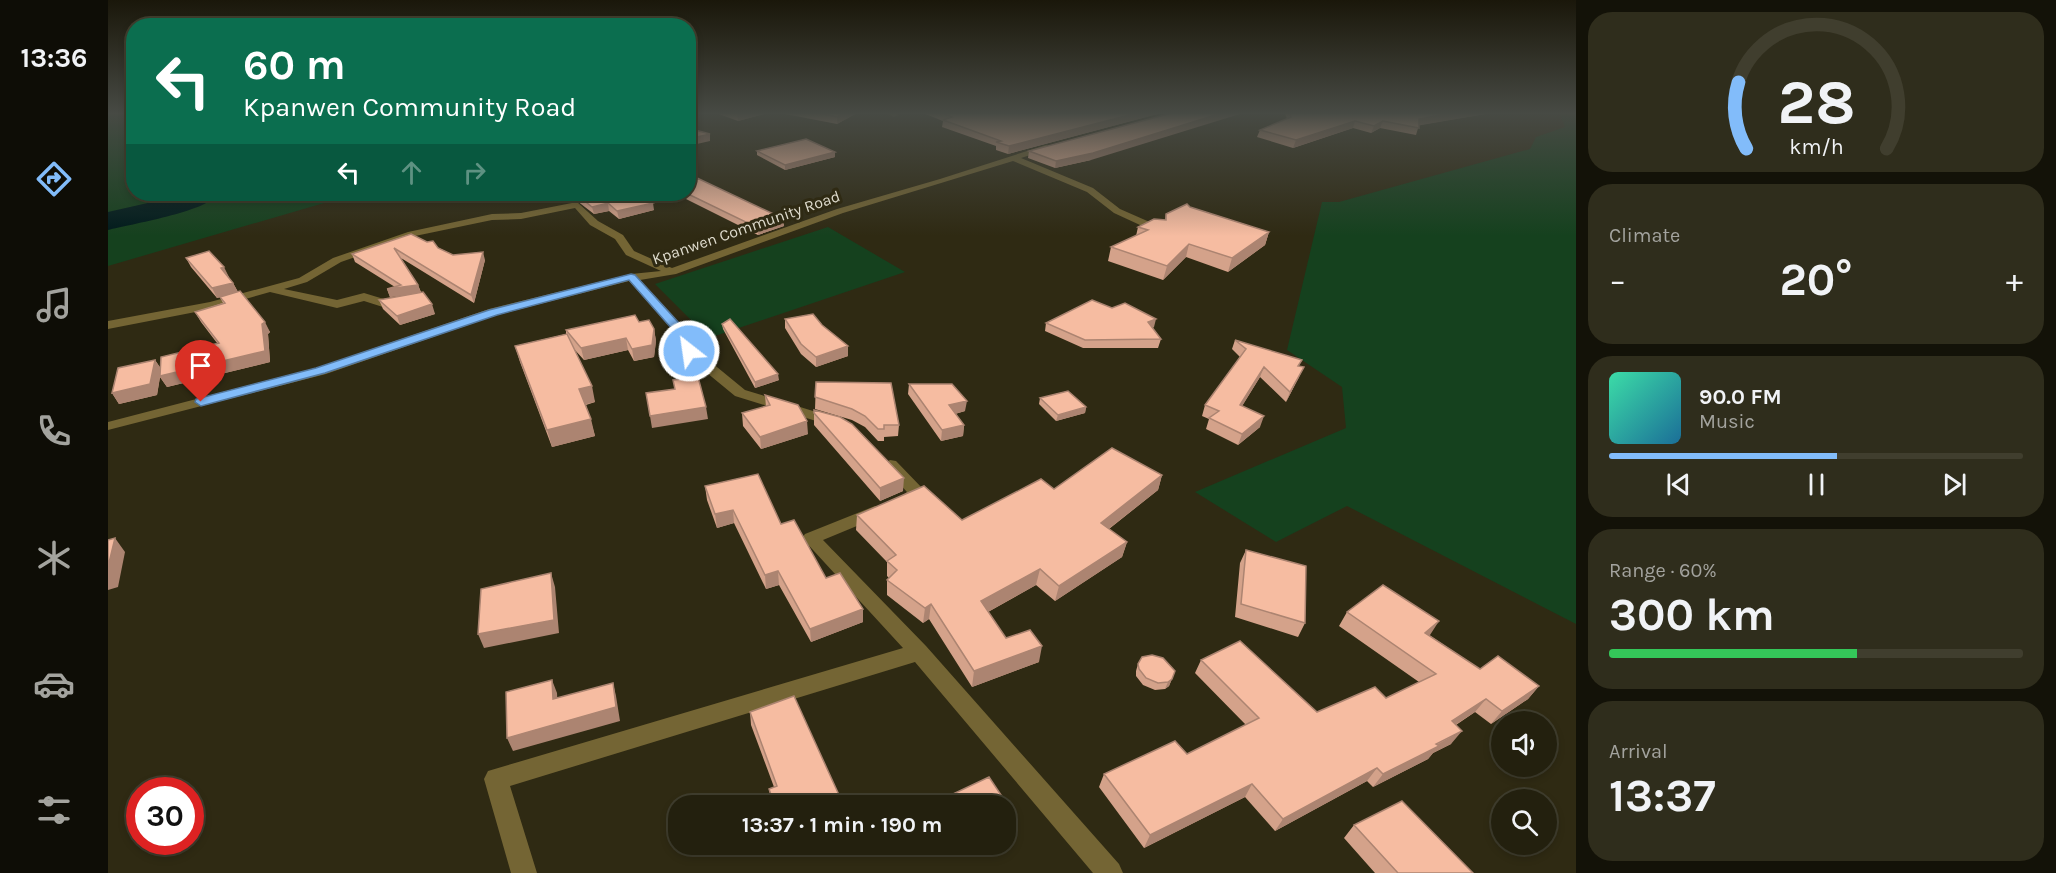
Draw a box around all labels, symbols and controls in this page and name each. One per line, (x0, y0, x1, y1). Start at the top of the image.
text: 60 m (243, 40, 346, 90)
text: 13:36 (21, 42, 87, 74)
icon: left (144, 42, 222, 120)
text: 28 (1777, 66, 1855, 139)
text: Kpanwen Community Road (243, 91, 576, 123)
text: km/h (1789, 134, 1843, 159)
icon: left (332, 156, 365, 189)
icon: ahead (395, 156, 428, 189)
icon: right (458, 156, 491, 189)
icon: directions (33, 158, 75, 200)
street label: Kpanwen Community Road (650, 186, 843, 269)
text: Climate (1609, 224, 1680, 247)
text: 20° (1779, 254, 1853, 306)
text: − (1609, 261, 1626, 299)
text: + (2006, 261, 2023, 299)
icon: music (33, 284, 75, 326)
position arrow (657, 319, 721, 383)
pin (175, 340, 226, 402)
icon: arrive (184, 349, 217, 382)
text: 90.0 FM (1699, 384, 1782, 410)
icon: phone (33, 410, 75, 452)
text: Music (1699, 410, 1755, 433)
icon: previous (1662, 468, 1695, 501)
icon: pause (1800, 468, 1833, 501)
icon: next (1938, 468, 1971, 501)
icon: climate (33, 537, 75, 579)
text: Range · 60% (1609, 559, 1717, 582)
text: 300 km (1609, 589, 1775, 641)
icon: car (33, 663, 75, 705)
map controls (1491, 711, 1557, 855)
button: sound (1491, 711, 1557, 777)
text: Arrival (1609, 740, 1668, 763)
text: 13:37 (1609, 770, 1716, 822)
speed limit sign: 30 (126, 777, 204, 855)
icon: filters (33, 789, 75, 831)
button: search (1491, 789, 1557, 855)
text: 13:37 · 1 min · 190 m (742, 812, 942, 838)

